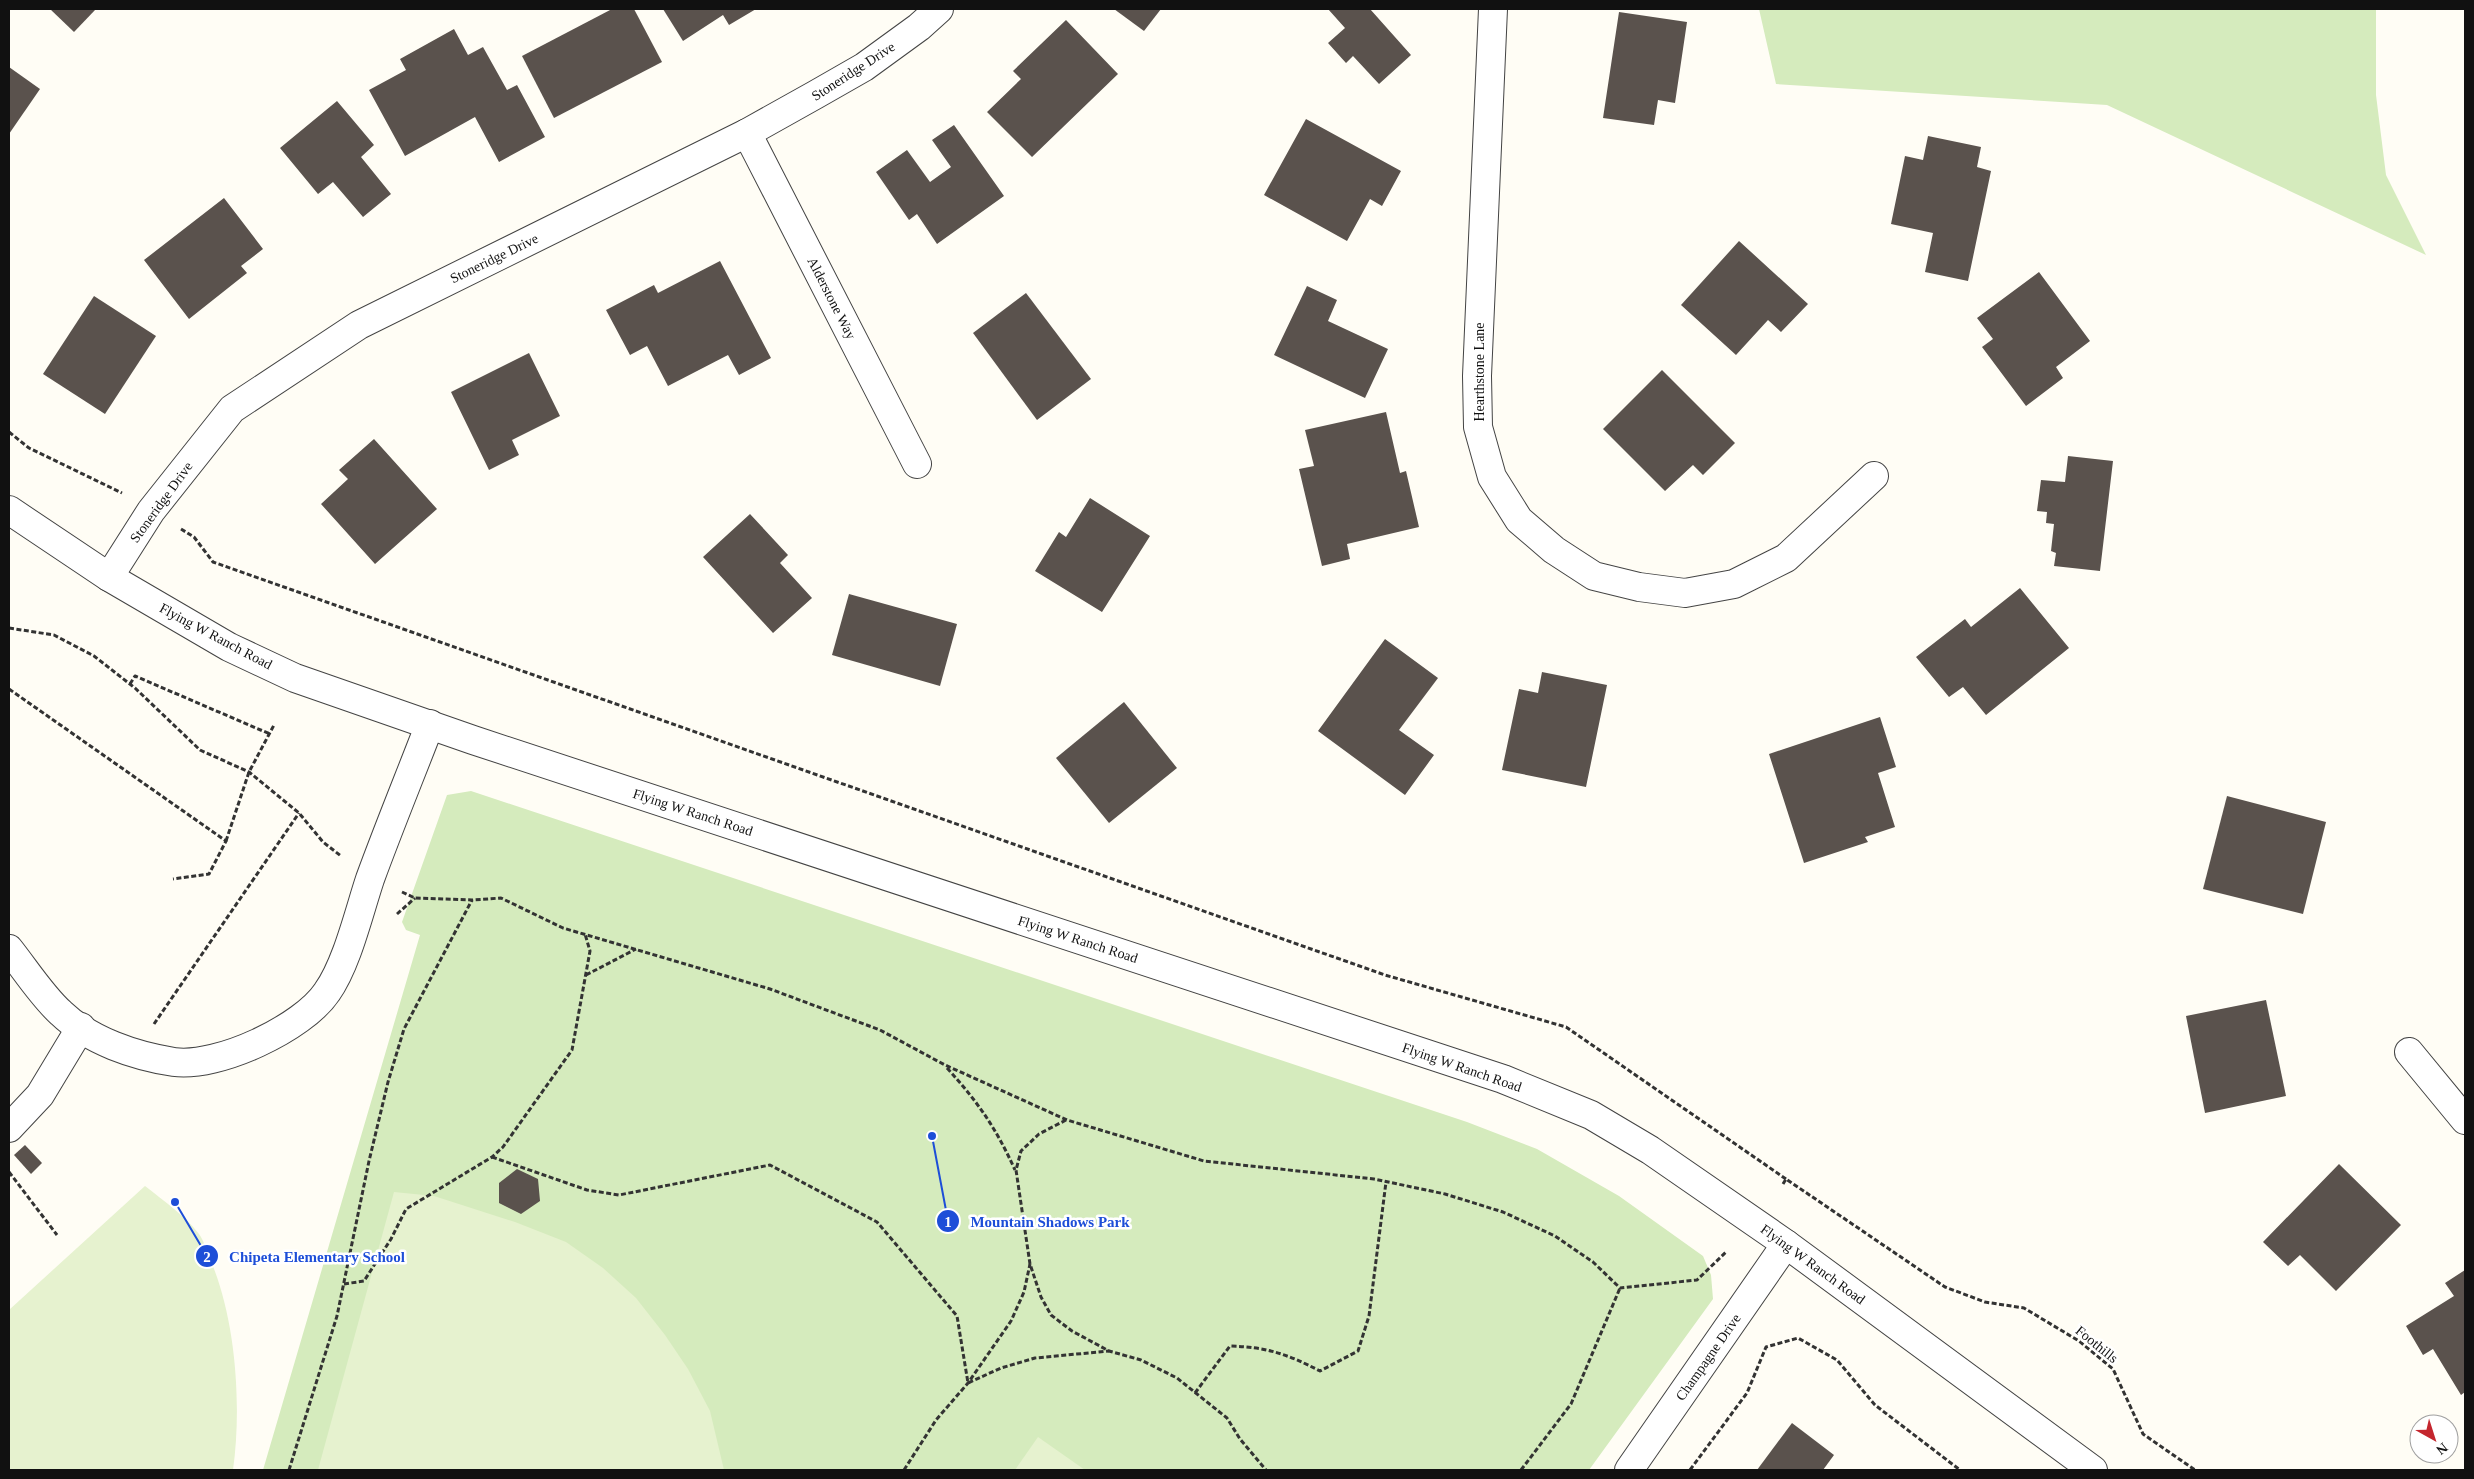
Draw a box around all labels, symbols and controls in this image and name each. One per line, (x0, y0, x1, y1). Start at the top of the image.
street label: Stoneridge Drive (809, 39, 898, 104)
street label: Stoneridge Drive (448, 231, 541, 286)
street label: Alderstone Way (804, 255, 859, 342)
street label: Hearthstone Lane (1472, 322, 1487, 422)
street label: Stoneridge Drive (127, 459, 196, 546)
street label: Flying W Ranch Road (157, 600, 275, 672)
street label: Flying W Ranch Road (631, 786, 755, 839)
street label: Flying W Ranch Road (1016, 913, 1140, 966)
street label: Flying W Ranch Road (1400, 1040, 1523, 1095)
callout: Mountain Shadows Park (936, 1206, 1140, 1236)
text: 1 (944, 1214, 952, 1230)
text: Mountain Shadows Park (970, 1214, 1130, 1230)
street label: Flying W Ranch Road (1758, 1222, 1868, 1307)
callout: Chipeta Elementary School (194, 1241, 415, 1271)
text: 2 (203, 1249, 211, 1265)
text: Chipeta Elementary School (229, 1249, 405, 1265)
street label: Champagne Drive (1673, 1311, 1744, 1403)
street label: Foothills (2073, 1323, 2121, 1366)
north arrow (2409, 1414, 2459, 1464)
text: N (2433, 1440, 2451, 1458)

